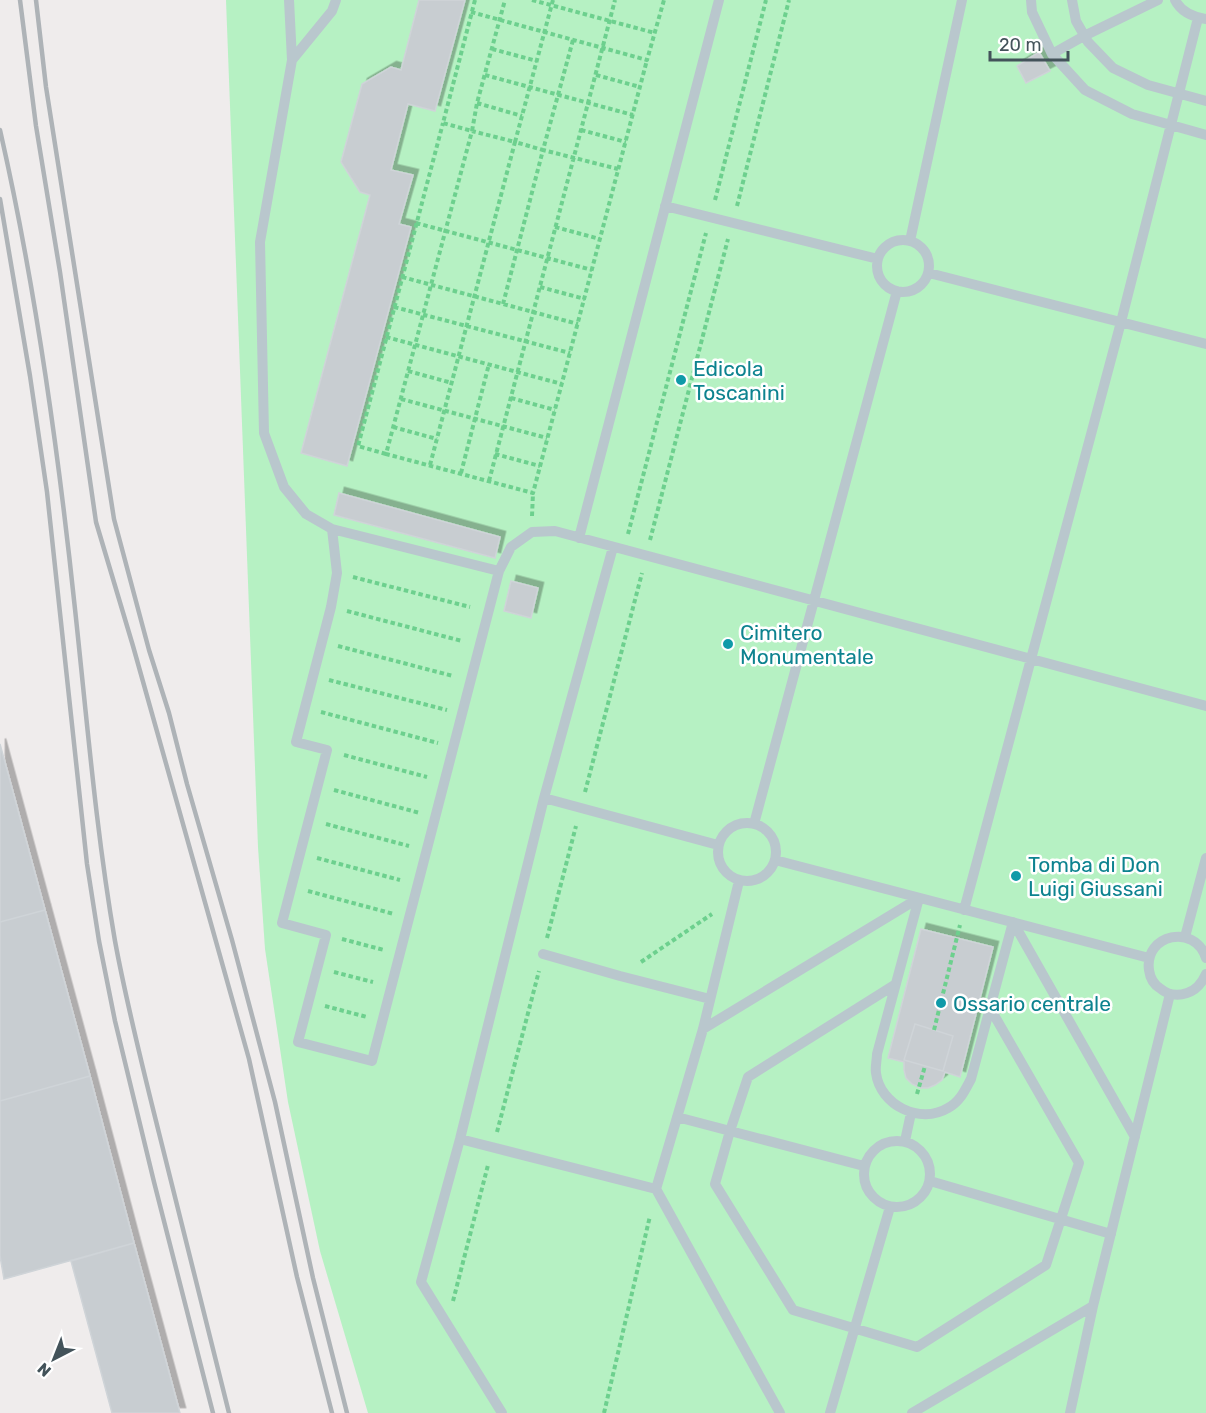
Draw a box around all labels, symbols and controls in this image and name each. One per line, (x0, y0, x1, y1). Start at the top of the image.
scale bar (990, 24, 1068, 62)
text: 20 m (999, 34, 1041, 56)
place label: Edicola Toscanini (693, 356, 785, 405)
marker: Edicola Toscanini (674, 373, 688, 387)
place label: Cimitero Monumentale (740, 620, 874, 669)
marker: Cimitero Monumentale (721, 637, 735, 651)
place label: Tomba di Don Luigi Giussani (1028, 852, 1163, 901)
marker: Tomba di Don Luigi Giussani (1009, 869, 1023, 883)
place label: Ossario centrale (953, 991, 1111, 1016)
marker: Ossario centrale (934, 996, 948, 1010)
north arrow (24, 1329, 84, 1389)
text: N (34, 1359, 55, 1381)

